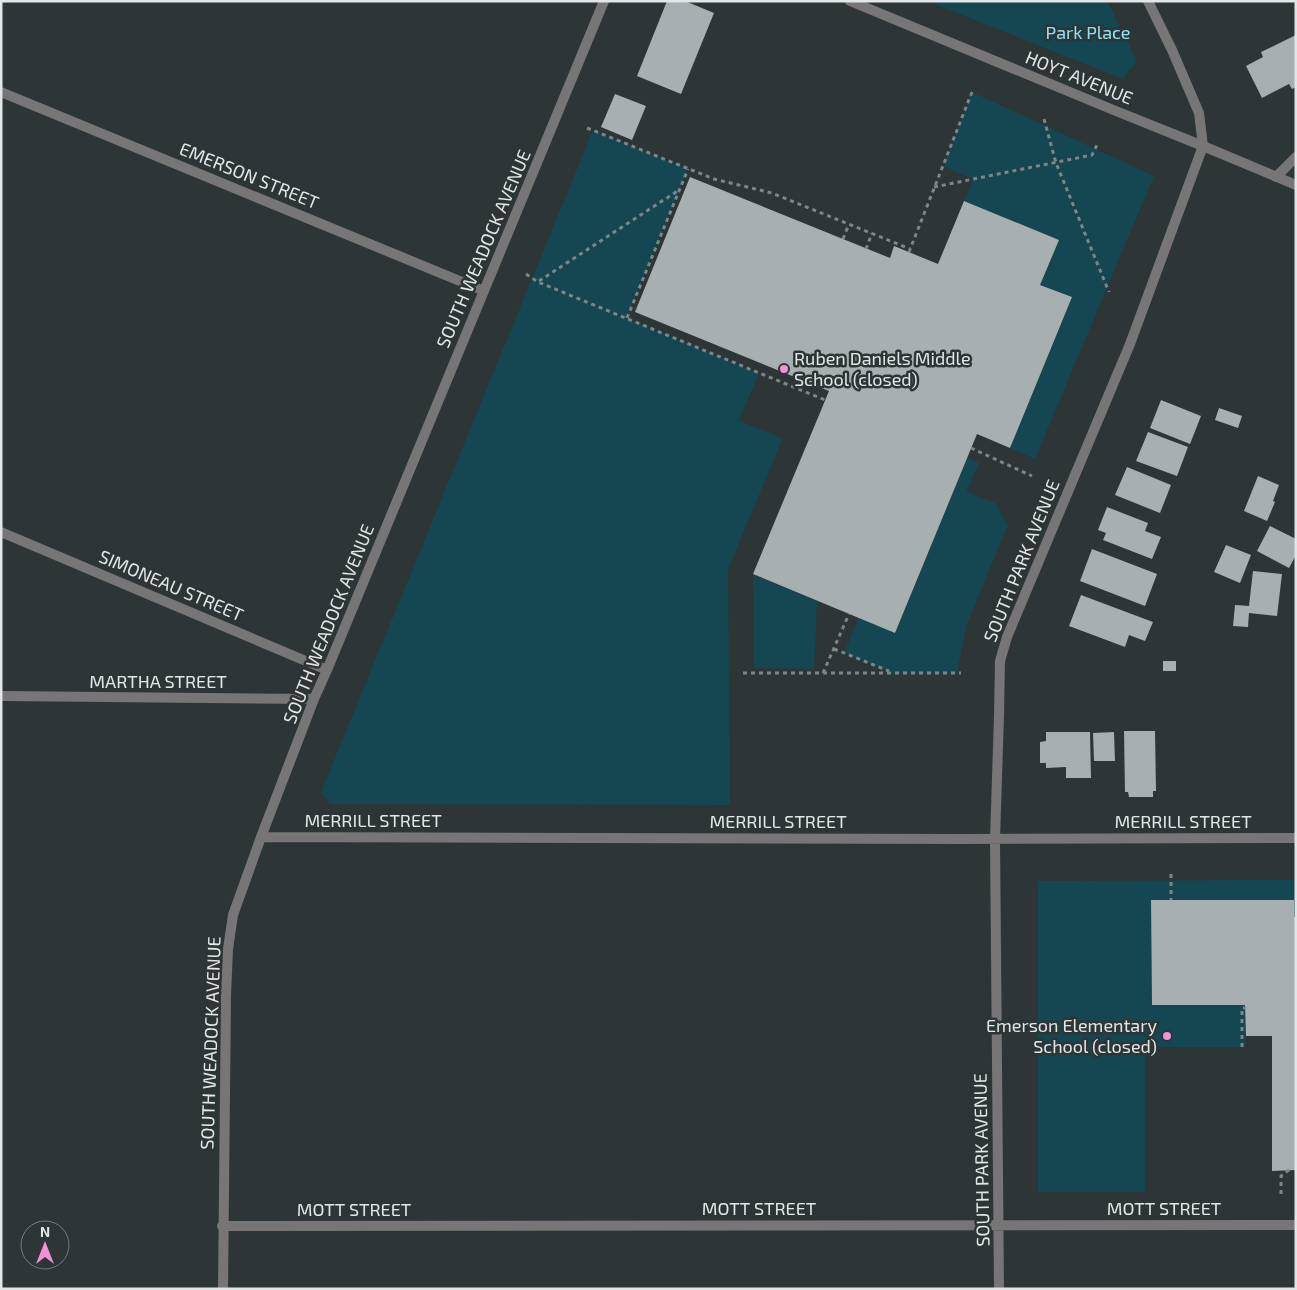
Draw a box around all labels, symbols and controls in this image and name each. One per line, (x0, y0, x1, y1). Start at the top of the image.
park label: Park Place (1046, 21, 1130, 43)
street label: HOYT AVENUE (1022, 46, 1136, 109)
street label: EMERSON STREET (177, 137, 323, 213)
street label: SOUTH WEADOCK AVENUE (431, 146, 535, 351)
place label: Ruben Daniels Middle School (closed) (794, 347, 971, 390)
marker: Ruben Daniels Middle School (closed) (778, 363, 790, 375)
street label: SOUTH PARK AVENUE (978, 476, 1064, 645)
street label: SOUTH WEADOCK AVENUE (278, 521, 378, 727)
street label: SIMONEAU STREET (96, 545, 247, 626)
street label: MARTHA STREET (89, 670, 227, 692)
street label: MERRILL STREET (304, 809, 442, 831)
street label: MERRILL STREET (709, 810, 847, 832)
street label: MERRILL STREET (1114, 810, 1252, 832)
street label: SOUTH WEADOCK AVENUE (195, 936, 225, 1150)
place label: Emerson Elementary School (closed) (986, 1014, 1157, 1057)
marker: Emerson Elementary School (closed) (1161, 1030, 1173, 1042)
street label: SOUTH PARK AVENUE (968, 1073, 994, 1247)
street label: MOTT STREET (702, 1197, 817, 1219)
street label: MOTT STREET (1107, 1197, 1222, 1219)
street label: MOTT STREET (297, 1198, 412, 1220)
north arrow (20, 1220, 70, 1270)
text: N (40, 1223, 50, 1240)

